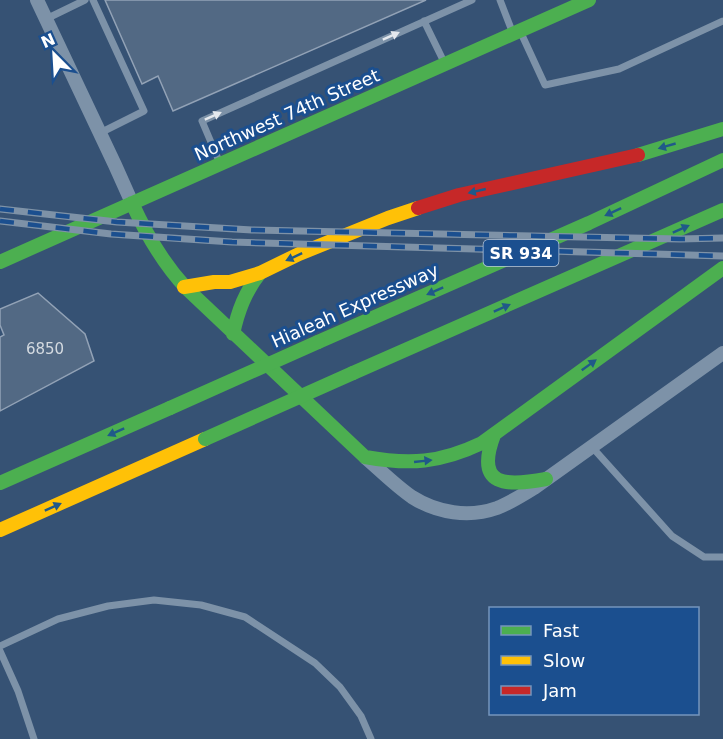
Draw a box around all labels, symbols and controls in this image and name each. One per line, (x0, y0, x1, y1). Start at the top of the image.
north arrow (24, 24, 84, 84)
text: N (38, 29, 58, 52)
one-way arrow (383, 32, 400, 41)
street label: Northwest 74th Street (191, 64, 382, 165)
one-way arrow (205, 112, 222, 121)
one-way arrow (658, 142, 676, 151)
one-way arrow (468, 186, 487, 196)
one-way arrow (604, 207, 621, 216)
one-way arrow (672, 224, 689, 233)
road number: SR 934 (484, 240, 558, 266)
one-way arrow (286, 252, 303, 261)
street label: Hialeah Expressway (268, 259, 442, 352)
one-way arrow (425, 286, 443, 296)
one-way arrow (494, 303, 511, 312)
house number: 6850 (26, 340, 64, 358)
one-way arrow (582, 359, 597, 371)
one-way arrow (108, 427, 125, 436)
one-way arrow (413, 456, 432, 466)
one-way arrow (45, 502, 62, 511)
legend (489, 607, 699, 715)
text: Fast (543, 620, 579, 641)
text: Slow (543, 650, 585, 671)
text: Jam (542, 680, 577, 701)

